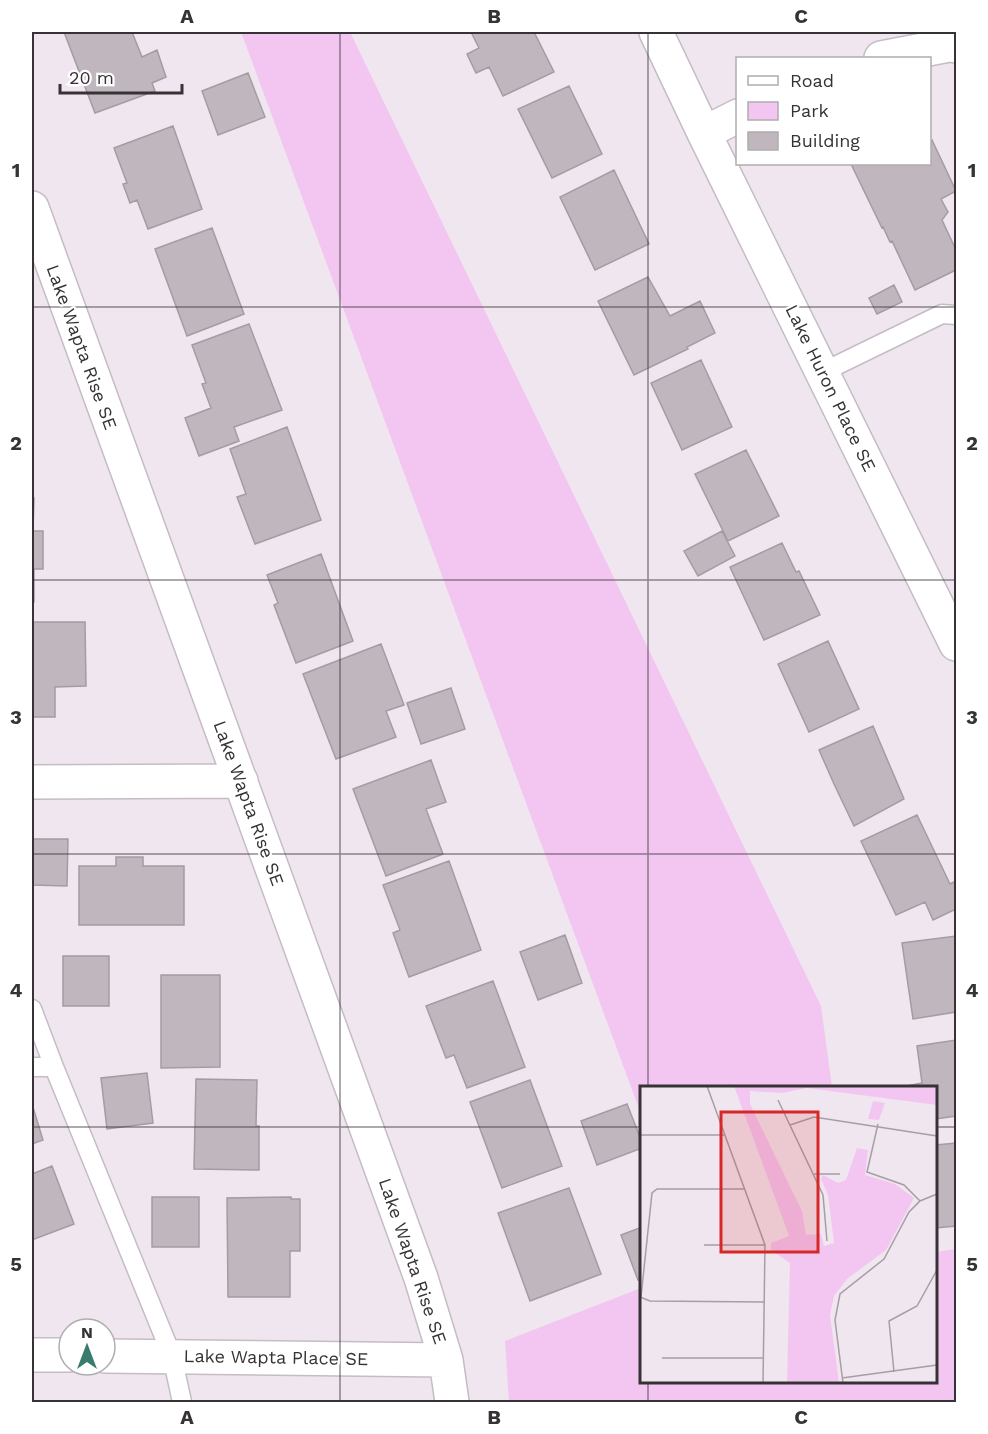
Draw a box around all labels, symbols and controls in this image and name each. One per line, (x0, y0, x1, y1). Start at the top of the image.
text: A (180, 4, 194, 28)
text: B (487, 4, 501, 28)
text: C (794, 4, 808, 28)
scale bar (60, 57, 182, 95)
legend (736, 57, 931, 165)
text: 20 m (69, 67, 114, 88)
text: Road (790, 70, 834, 91)
text: Park (790, 100, 829, 121)
text: Building (790, 130, 860, 151)
text: 1 (12, 158, 20, 182)
text: 1 (968, 158, 976, 182)
street label: Lake Wapta Rise SE (42, 262, 122, 432)
street label: Lake Huron Place SE (781, 301, 881, 475)
text: 2 (10, 431, 22, 455)
text: 2 (966, 431, 978, 455)
text: 3 (10, 705, 22, 729)
text: 3 (966, 705, 978, 729)
street label: Lake Wapta Rise SE (209, 718, 289, 888)
text: 4 (10, 978, 23, 1002)
text: 4 (966, 978, 979, 1002)
inset map (640, 1086, 937, 1383)
street label: Lake Wapta Rise SE (375, 1175, 451, 1347)
text: 5 (10, 1252, 22, 1276)
text: 5 (966, 1252, 978, 1276)
north arrow (57, 1317, 117, 1377)
text: N (81, 1323, 93, 1342)
street label: Lake Wapta Place SE (184, 1345, 368, 1369)
text: A (180, 1405, 194, 1429)
text: B (487, 1405, 501, 1429)
text: C (794, 1405, 808, 1429)

